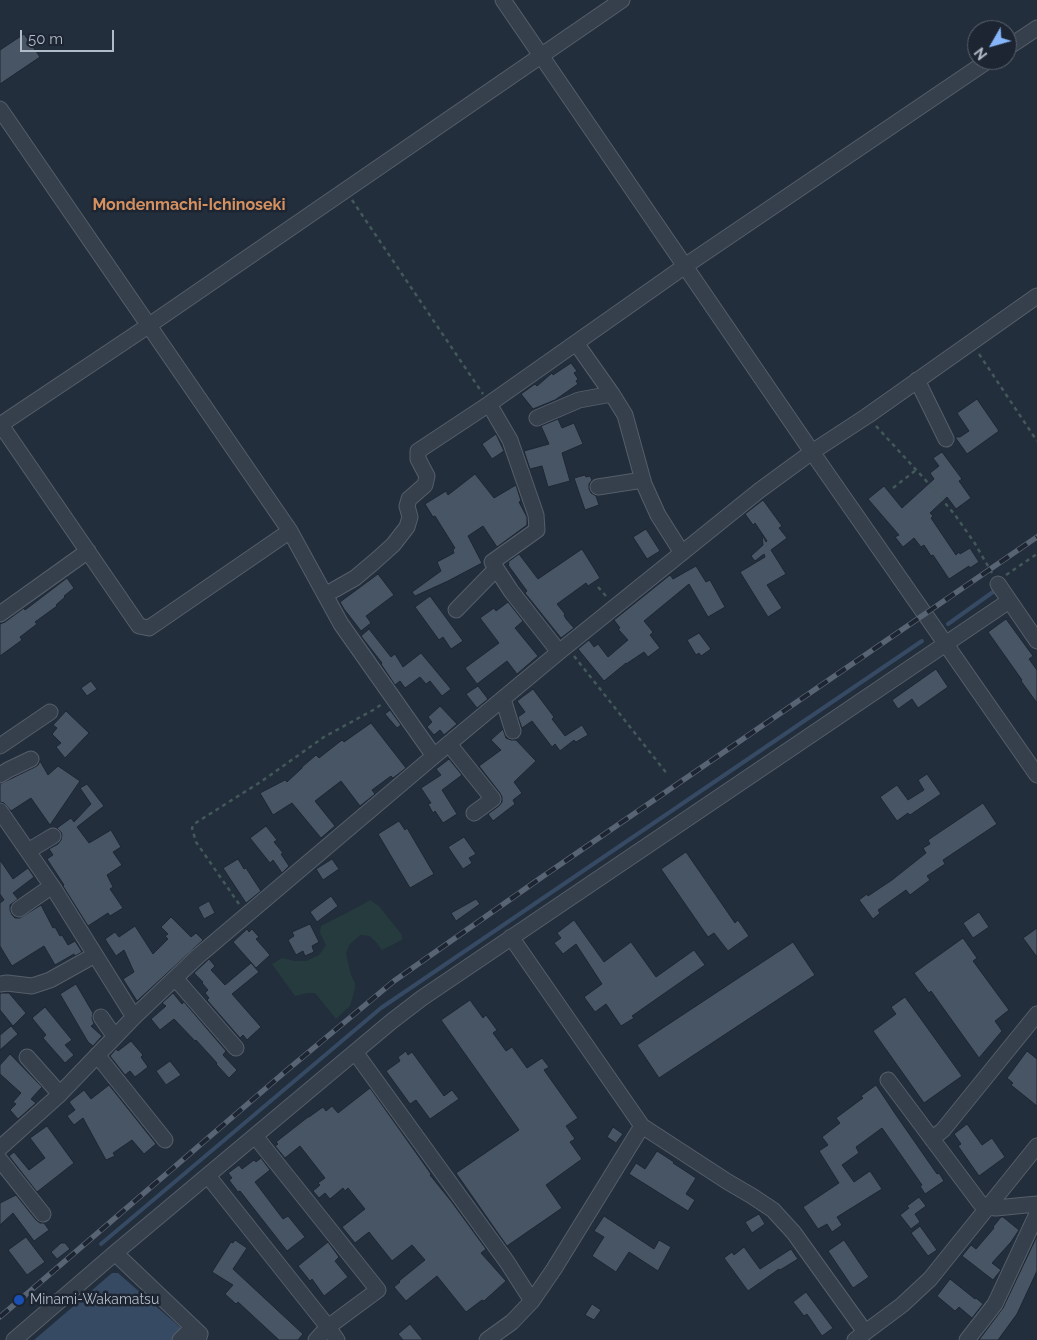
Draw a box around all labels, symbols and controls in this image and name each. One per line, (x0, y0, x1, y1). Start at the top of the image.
scale bar (22, 20, 116, 52)
north arrow (967, 20, 1017, 70)
text: 50 m (28, 30, 63, 48)
text: N (971, 44, 991, 63)
district label: Mondenmachi-Ichinoseki (92, 195, 286, 215)
place label: Minami-Wakamatsu (30, 1292, 159, 1308)
marker: Minami-Wakamatsu (12, 1293, 26, 1307)

